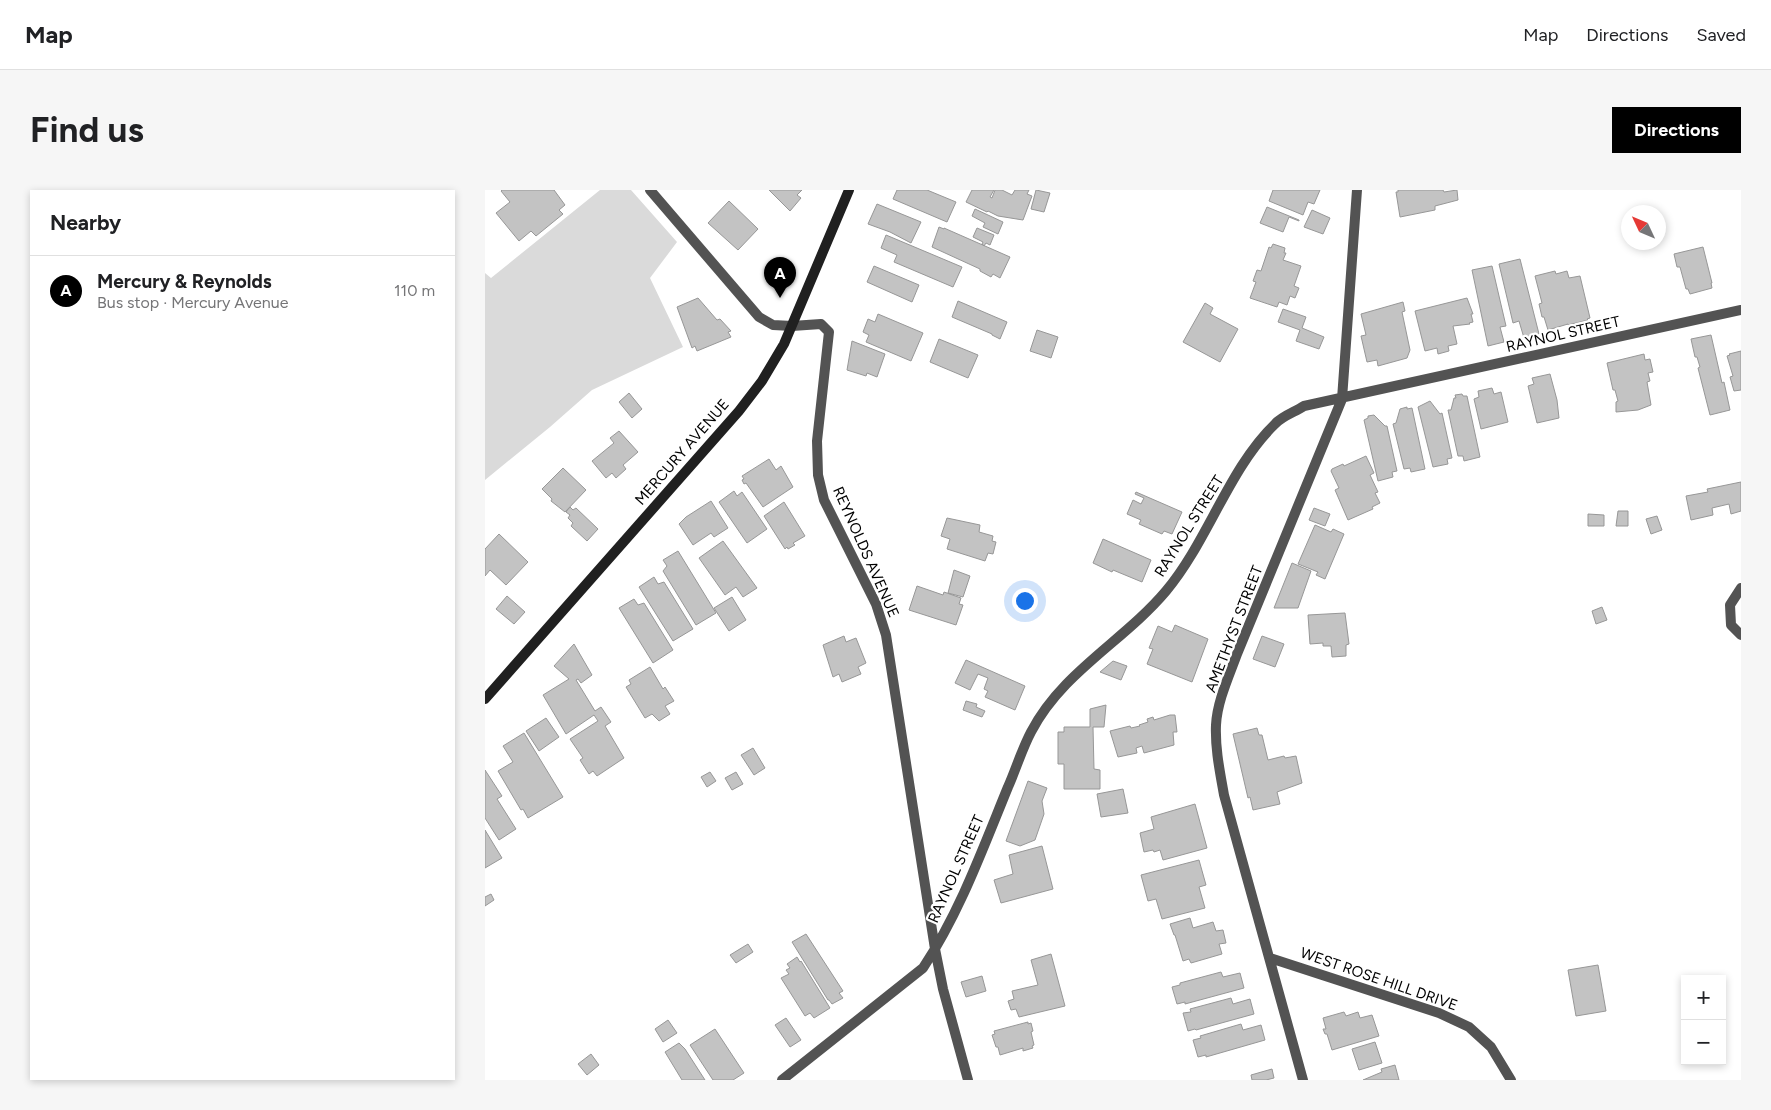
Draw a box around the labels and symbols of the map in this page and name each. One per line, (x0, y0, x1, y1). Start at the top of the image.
north arrow (1621, 205, 1666, 250)
pin: A (764, 257, 796, 298)
street label: RAYNOL STREET (1504, 312, 1622, 356)
street label: MERCURY AVENUE (631, 395, 733, 509)
street label: RAYNOL STREET (1151, 471, 1228, 580)
street label: REYNOLDS AVENUE (829, 484, 903, 620)
street label: AMETHYST STREET (1202, 562, 1267, 695)
your location (1012, 588, 1038, 614)
street label: RAYNOL STREET (924, 812, 988, 926)
street label: WEST ROSE HILL DRIVE (1298, 944, 1460, 1014)

